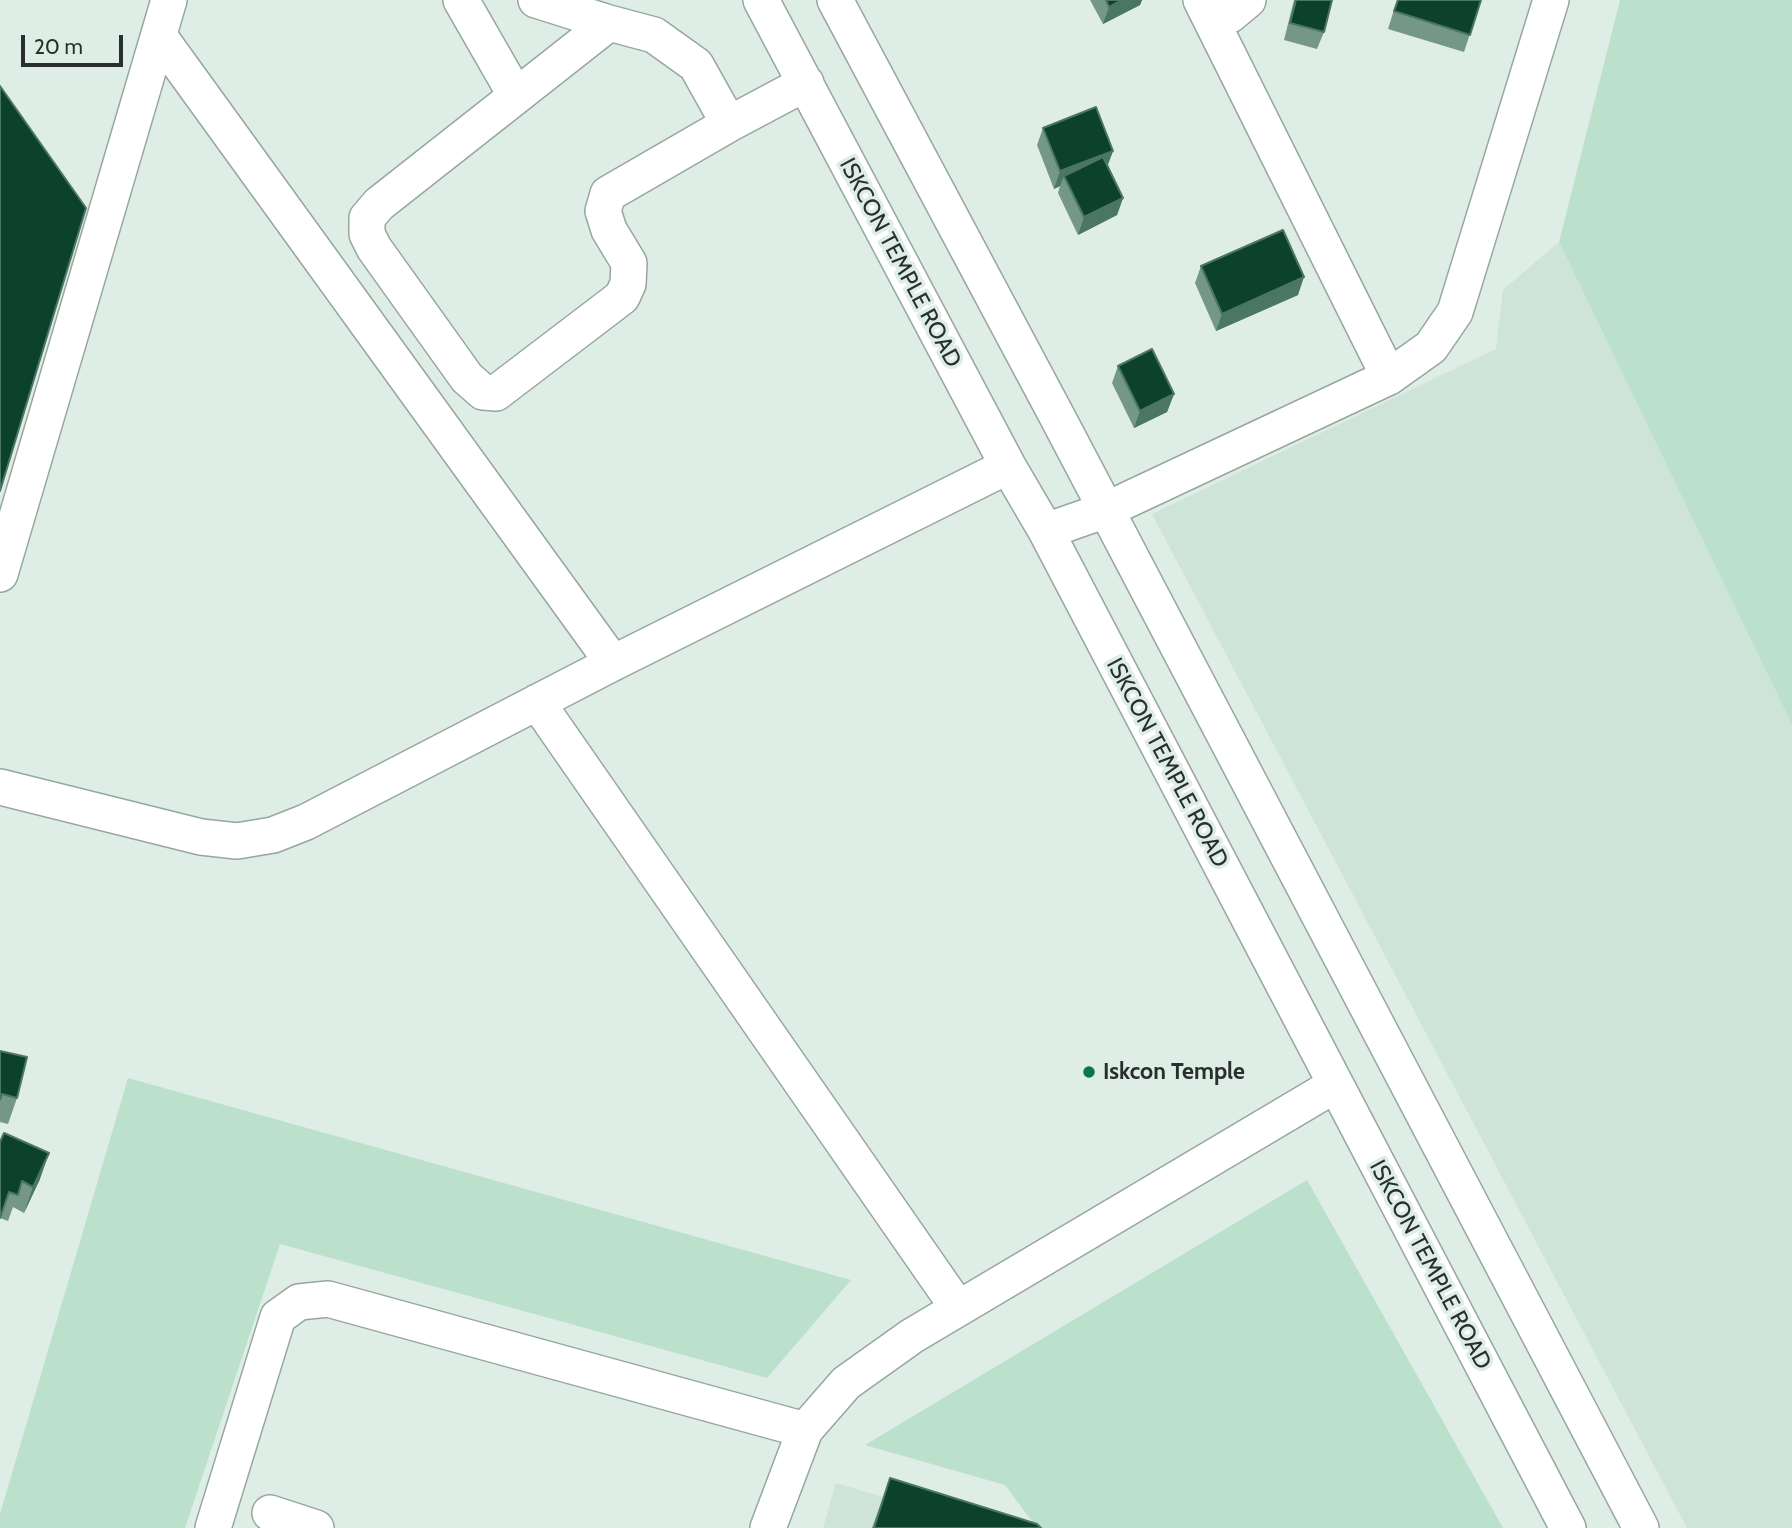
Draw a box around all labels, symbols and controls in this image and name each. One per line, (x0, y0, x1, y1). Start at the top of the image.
scale bar (24, 21, 126, 65)
text: 20 m (34, 34, 83, 59)
street label: ISKCON TEMPLE ROAD (833, 154, 967, 372)
street label: ISKCON TEMPLE ROAD (1100, 654, 1234, 872)
place label: Iskcon Temple (1103, 1058, 1245, 1086)
marker: Iskcon Temple (1081, 1064, 1097, 1080)
street label: ISKCON TEMPLE ROAD (1363, 1156, 1497, 1374)

